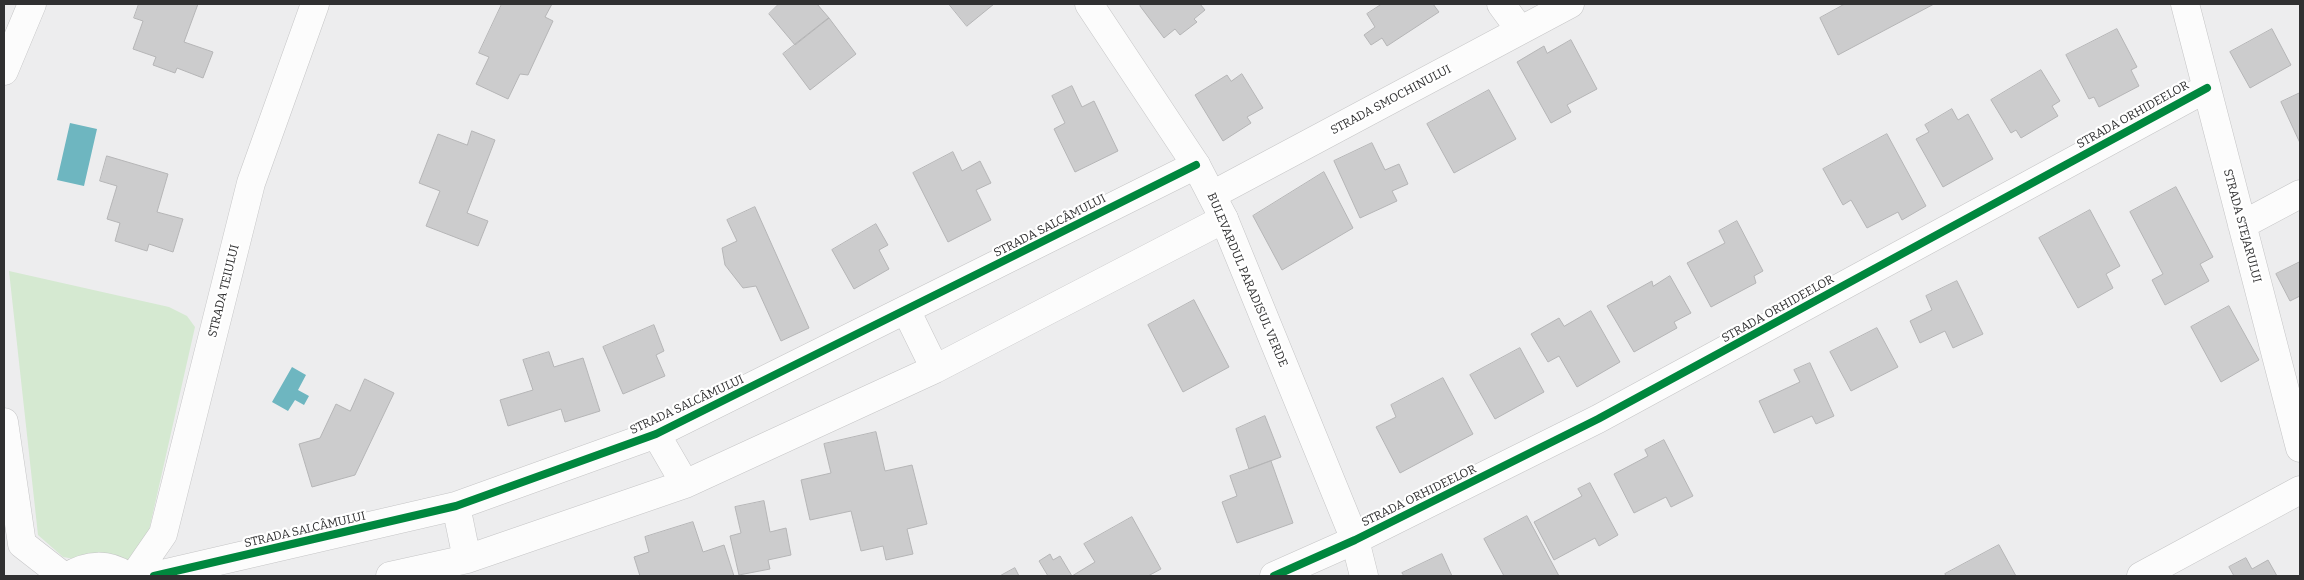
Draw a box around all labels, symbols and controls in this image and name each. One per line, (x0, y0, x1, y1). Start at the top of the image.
street label: STRADA SMOCHINULUI (1328, 62, 1454, 138)
street label: STRADA ORHIDEELOR (2074, 78, 2192, 152)
street label: STRADA STEJARULUI (2220, 168, 2264, 284)
street label: STRADA SALCÂMULUI (992, 191, 1108, 261)
street label: BULEVARDUL PARADISUL VERDE (1204, 191, 1290, 369)
street label: STRADA TEIULUI (206, 243, 242, 339)
street label: STRADA ORHIDEELOR (1719, 272, 1837, 346)
street label: STRADA SALCÂMULUI (628, 372, 746, 438)
street label: STRADA ORHIDEELOR (1359, 462, 1479, 530)
street label: STRADA SALCÂMULUI (243, 509, 367, 551)

